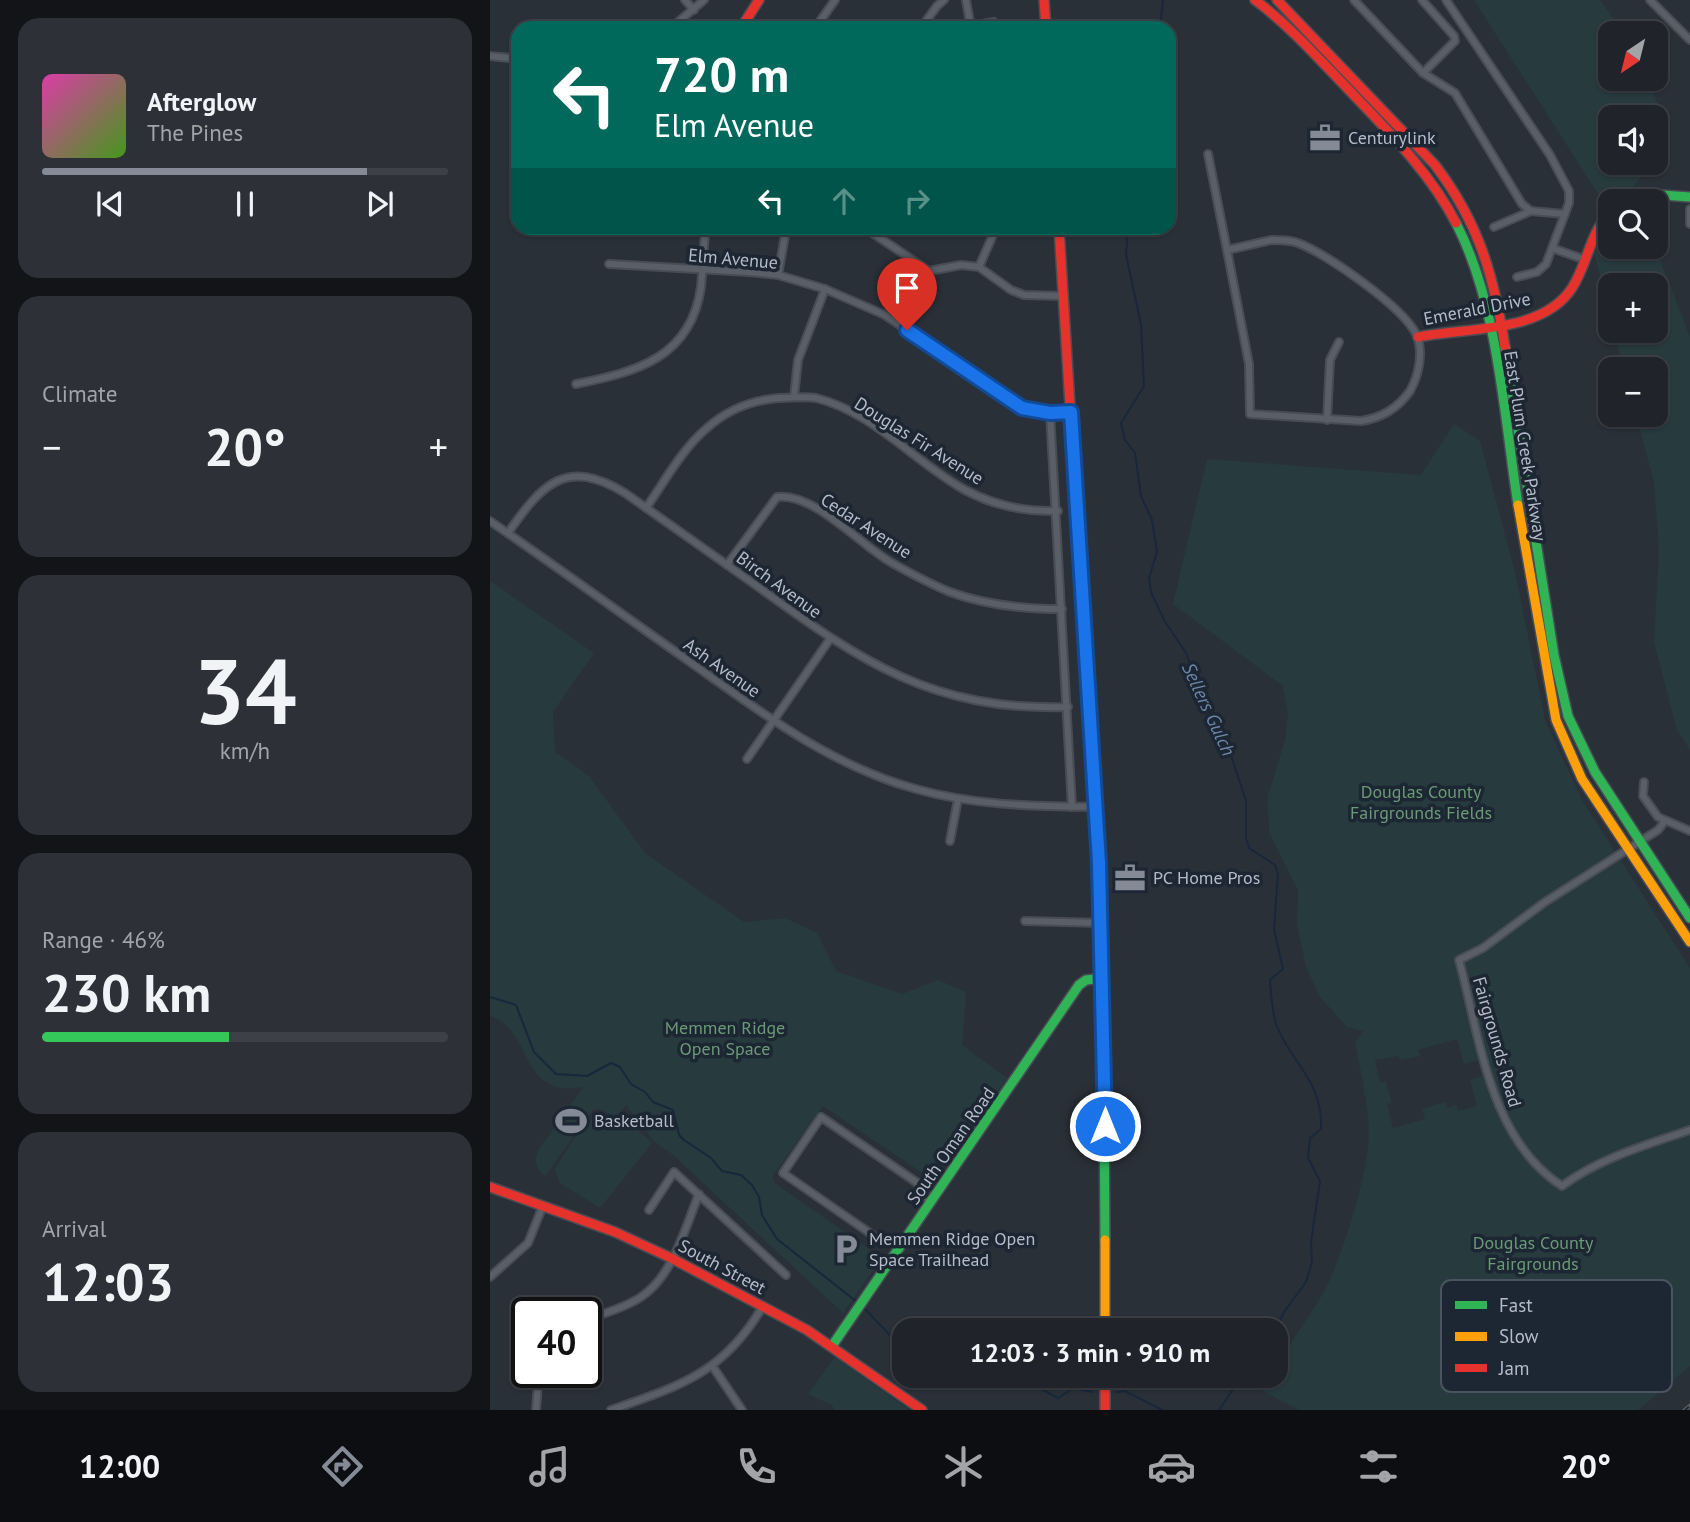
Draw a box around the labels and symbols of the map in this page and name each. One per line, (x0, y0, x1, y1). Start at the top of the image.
north arrow (1598, 21, 1668, 91)
office icon: Centurylink (1308, 121, 1342, 155)
place label: Centurylink (1348, 126, 1436, 149)
street label: Elm Avenue (687, 243, 779, 274)
pin (877, 258, 937, 330)
street label: Emerald Drive (1421, 287, 1532, 330)
street label: East Plum Creek Parkway (1499, 349, 1552, 543)
street label: Douglas Fir Avenue (850, 392, 988, 490)
street label: Cedar Avenue (816, 488, 916, 564)
street label: Birch Avenue (732, 546, 826, 623)
street label: Ash Avenue (679, 633, 765, 702)
water label: Sellers Gulch (1177, 659, 1241, 759)
park label: Douglas County Fairgrounds Fields (1350, 780, 1492, 824)
office icon: PC Home Pros (1113, 861, 1147, 895)
place label: PC Home Pros (1153, 866, 1260, 889)
street label: Fairgrounds Road (1468, 974, 1527, 1110)
park label: Memmen Ridge Open Space (665, 1016, 785, 1060)
street label: South Oman Road (902, 1082, 1000, 1209)
position arrow (1068, 1089, 1142, 1163)
sports icon: Basketball (554, 1104, 588, 1138)
place label: Basketball (594, 1109, 675, 1132)
place label: Memmen Ridge Open Space Trailhead (869, 1227, 1035, 1271)
park label: Douglas County Fairgrounds (1473, 1231, 1594, 1275)
parking icon: Memmen Ridge Open Space Trailhead (829, 1232, 863, 1266)
street label: South Street (675, 1234, 770, 1299)
legend (1441, 1280, 1672, 1392)
text: Fast (1499, 1293, 1533, 1317)
speed limit sign: 40 (511, 1297, 602, 1388)
text: Slow (1499, 1324, 1539, 1348)
text: Jam (1498, 1356, 1529, 1380)

